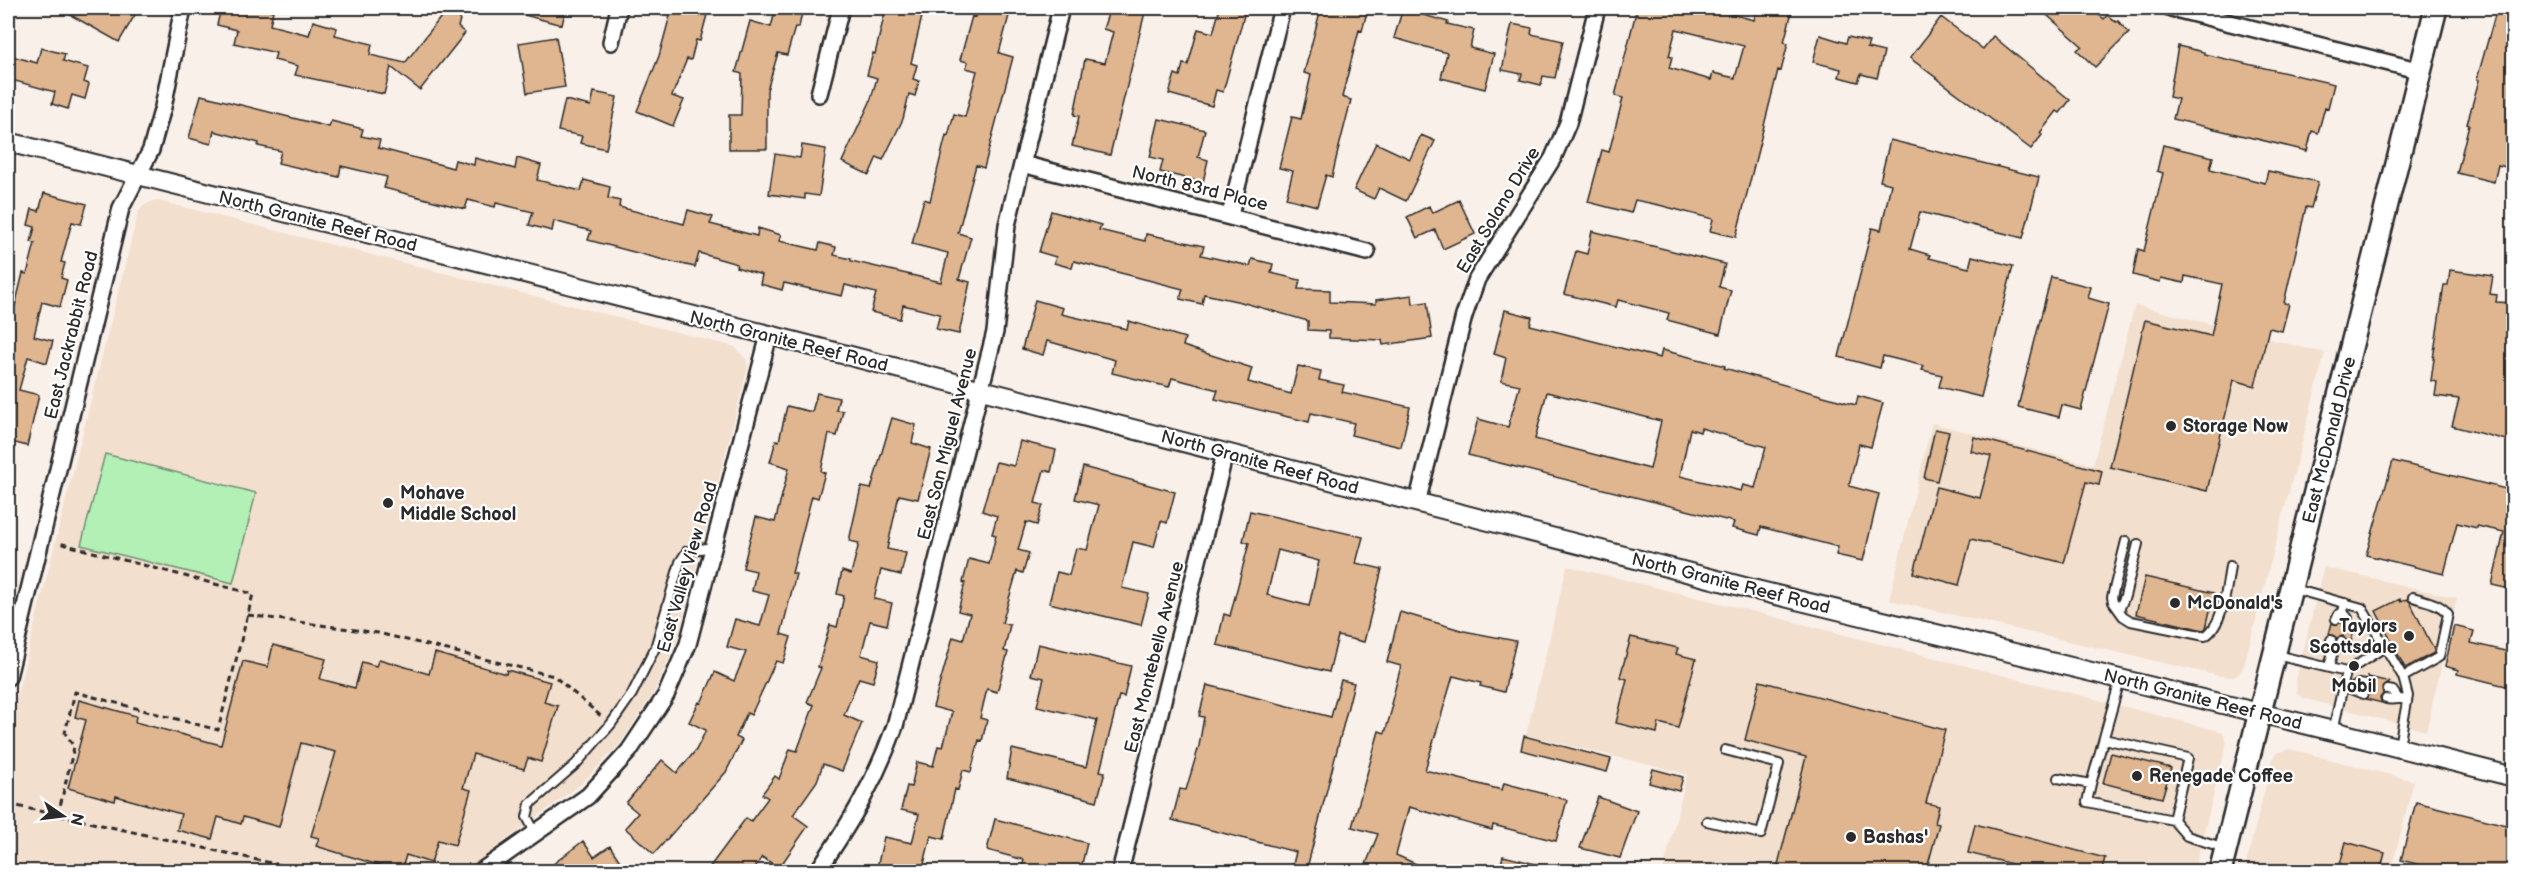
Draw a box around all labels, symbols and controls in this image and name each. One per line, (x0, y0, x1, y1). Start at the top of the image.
street label: East Solano Drive (1452, 143, 1545, 277)
street label: North 83rd Place (1130, 161, 1270, 216)
street label: North Granite Reef Road (217, 187, 419, 256)
street label: East Jackrabbit Road (40, 249, 103, 421)
street label: North Granite Reef Road (688, 307, 890, 376)
street label: East San Miguel Avenue (913, 346, 982, 542)
street label: East McDonald Drive (2299, 354, 2360, 526)
place label: Storage Now (2183, 416, 2288, 437)
marker: Storage Now (2164, 419, 2178, 433)
street label: North Granite Reef Road (1159, 426, 1361, 499)
street label: East Valley View Road (653, 479, 722, 655)
place label: Mohave Middle School (400, 483, 516, 525)
marker: Mohave Middle School (381, 496, 395, 510)
street label: North Granite Reef Road (1630, 549, 1832, 618)
street label: East Montebello Avenue (1120, 559, 1189, 755)
place label: McDonald's (2187, 593, 2283, 614)
marker: McDonald's (2168, 596, 2182, 610)
place label: Taylors Scottsdale (2309, 616, 2397, 658)
marker: Taylors Scottsdale (2402, 629, 2416, 643)
marker: Mobil (2347, 659, 2361, 673)
street label: North Granite Reef Road (2102, 665, 2304, 734)
place label: Mobil (2331, 676, 2377, 697)
place label: Renegade Coffee (2149, 766, 2293, 787)
marker: Renegade Coffee (2130, 769, 2144, 783)
north arrow (33, 786, 93, 846)
text: N (65, 811, 87, 827)
place label: Bashas' (1863, 827, 1928, 848)
marker: Bashas' (1844, 830, 1858, 844)

